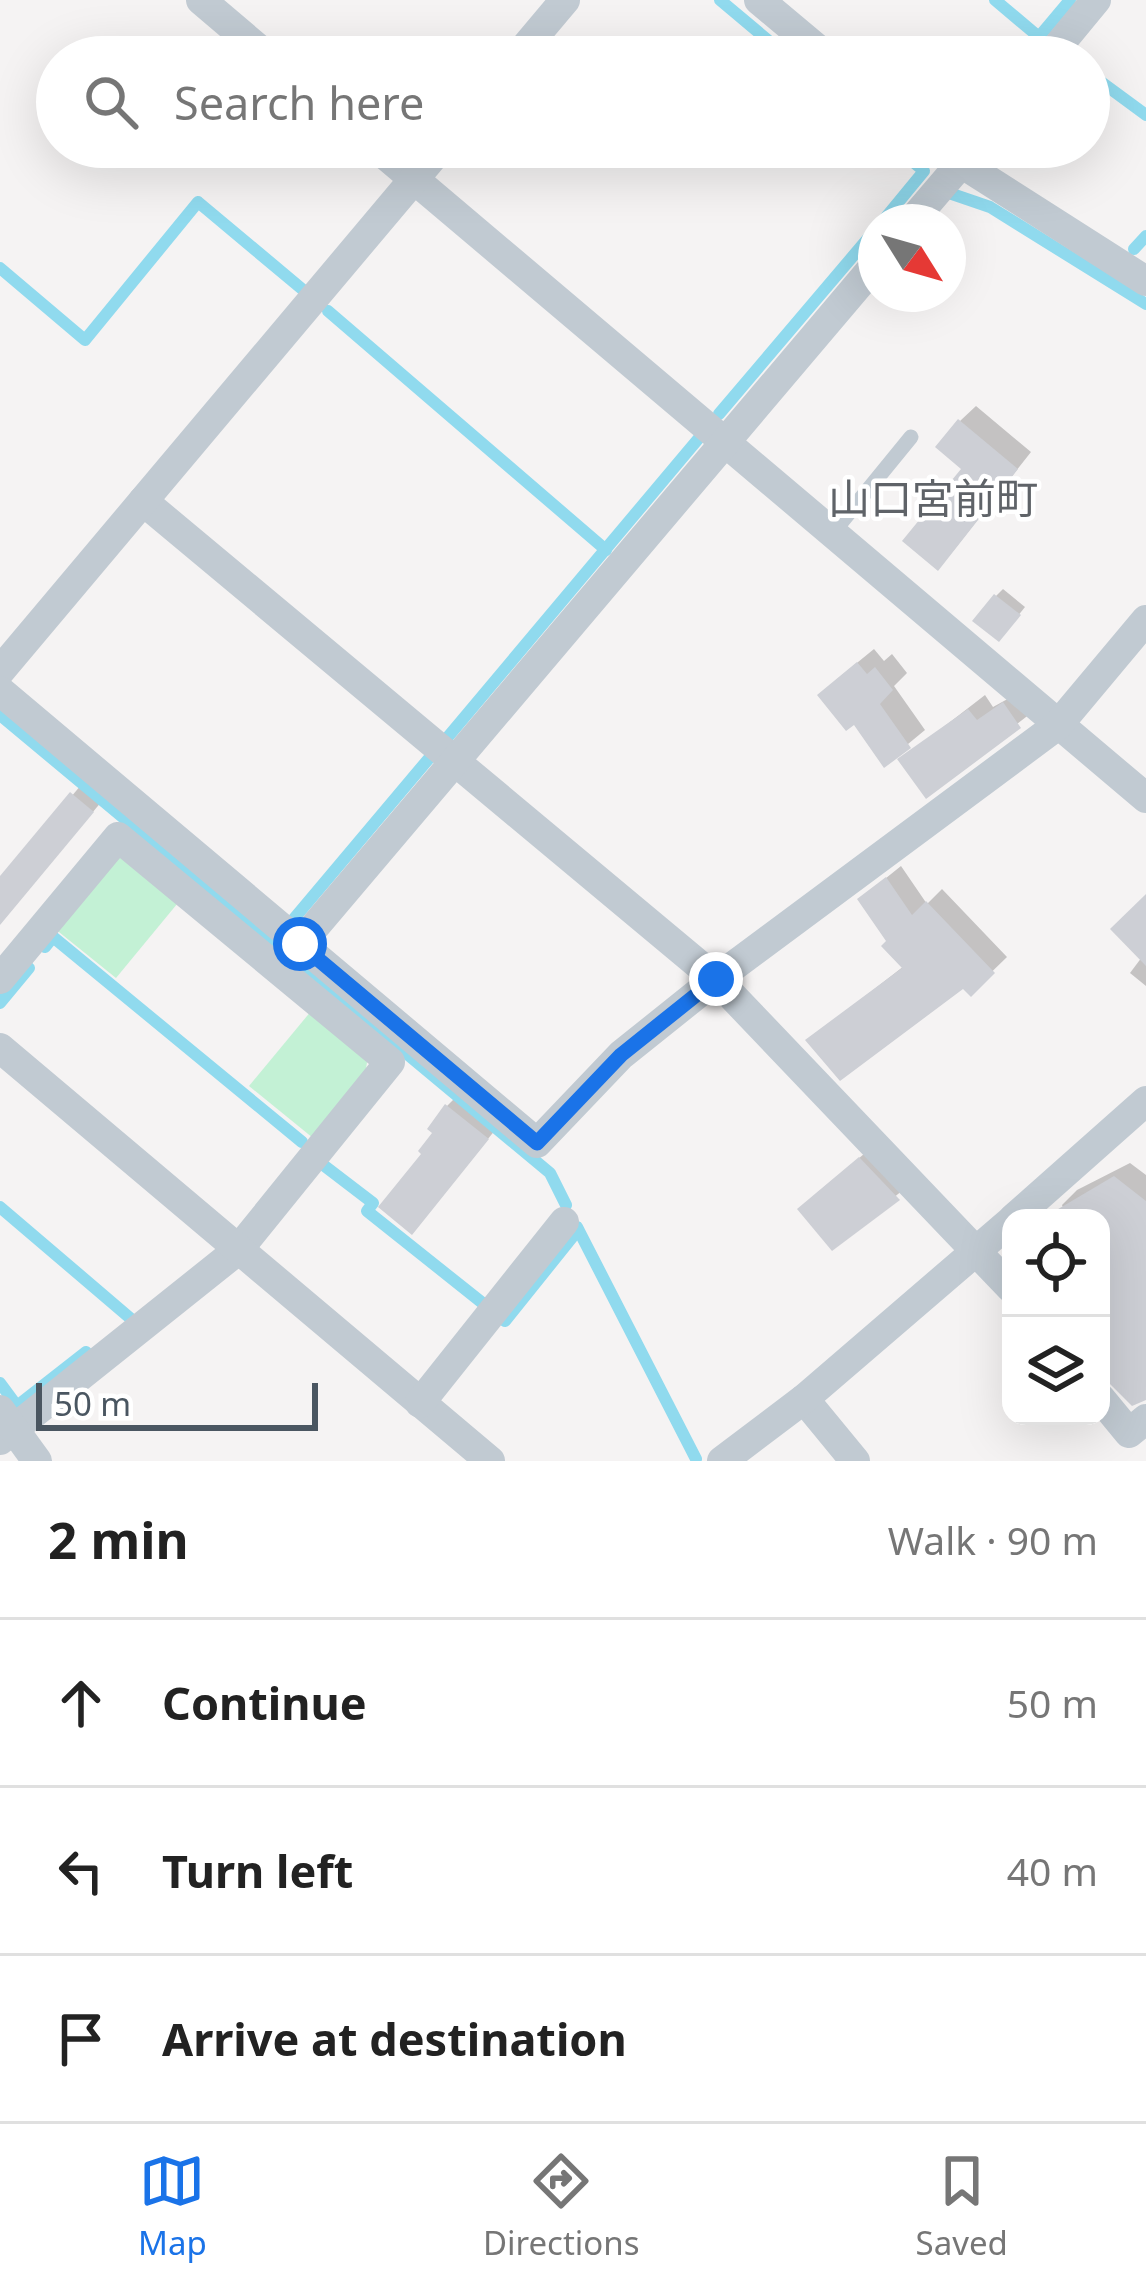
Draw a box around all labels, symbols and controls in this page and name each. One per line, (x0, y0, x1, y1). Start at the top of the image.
search box (36, 36, 1110, 168)
icon: search (78, 69, 144, 135)
text: Search here (174, 72, 424, 133)
north arrow (858, 204, 966, 312)
district label: 山口宮前町 (828, 469, 1038, 526)
route start (273, 917, 327, 971)
route end (689, 952, 743, 1006)
map controls (1002, 1209, 1110, 1425)
button: locate (1002, 1209, 1110, 1317)
button: layers (1002, 1317, 1110, 1425)
scale bar (36, 1377, 318, 1430)
text: 50 m (54, 1381, 131, 1426)
text: 2 min (48, 1504, 189, 1574)
text: Walk · 90 m (888, 1513, 1098, 1566)
icon: ahead (48, 1670, 114, 1736)
text: Continue (162, 1672, 367, 1733)
text: 50 m (1007, 1676, 1098, 1729)
icon: left (48, 1838, 114, 1904)
text: Turn left (162, 1840, 353, 1901)
text: 40 m (1007, 1844, 1098, 1897)
icon: arrive (48, 2006, 114, 2072)
text: Arrive at destination (162, 2008, 627, 2069)
tab: Map (138, 2148, 207, 2265)
tab: Directions (483, 2148, 640, 2265)
tab: Saved (916, 2148, 1008, 2265)

